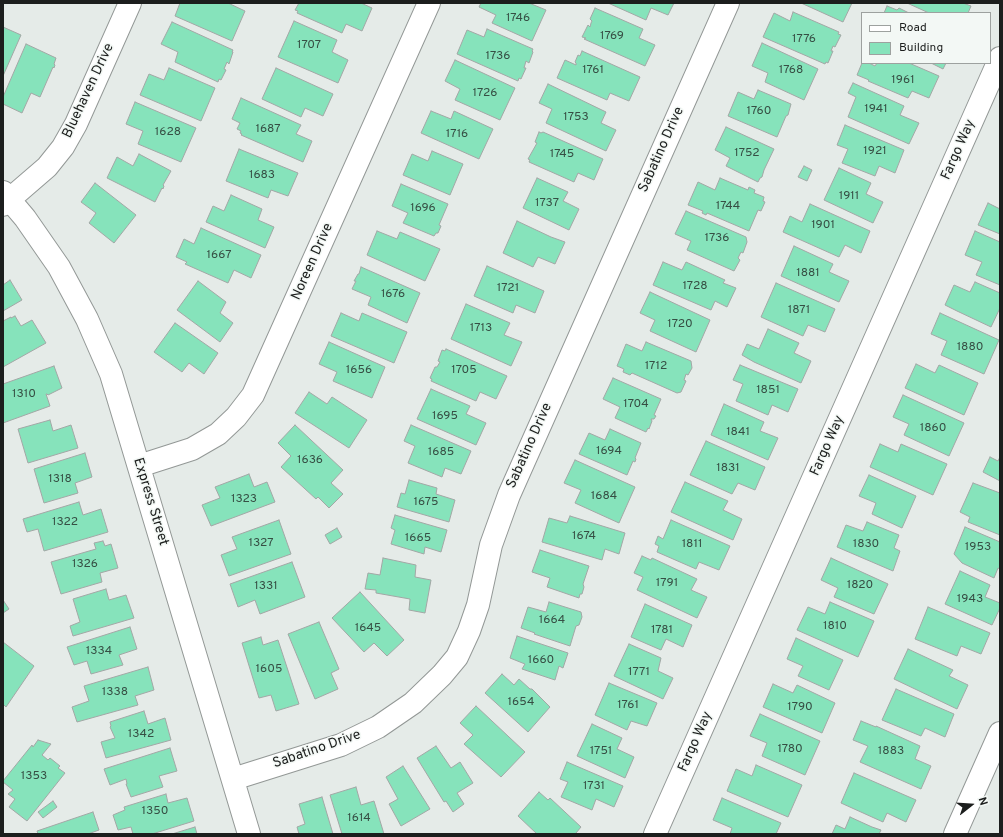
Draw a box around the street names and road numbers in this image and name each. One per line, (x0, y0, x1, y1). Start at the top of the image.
street label: Bluehaven Drive (60, 41, 118, 141)
street label: Sabatino Drive (636, 105, 688, 195)
street label: Fargo Way (938, 117, 980, 183)
street label: Noreen Drive (289, 221, 337, 303)
street label: Sabatino Drive (504, 401, 556, 491)
street label: Fargo Way (807, 413, 849, 479)
street label: Express Street (129, 456, 171, 548)
street label: Fargo Way (675, 709, 717, 775)
street label: Sabatino Drive (271, 727, 363, 773)

